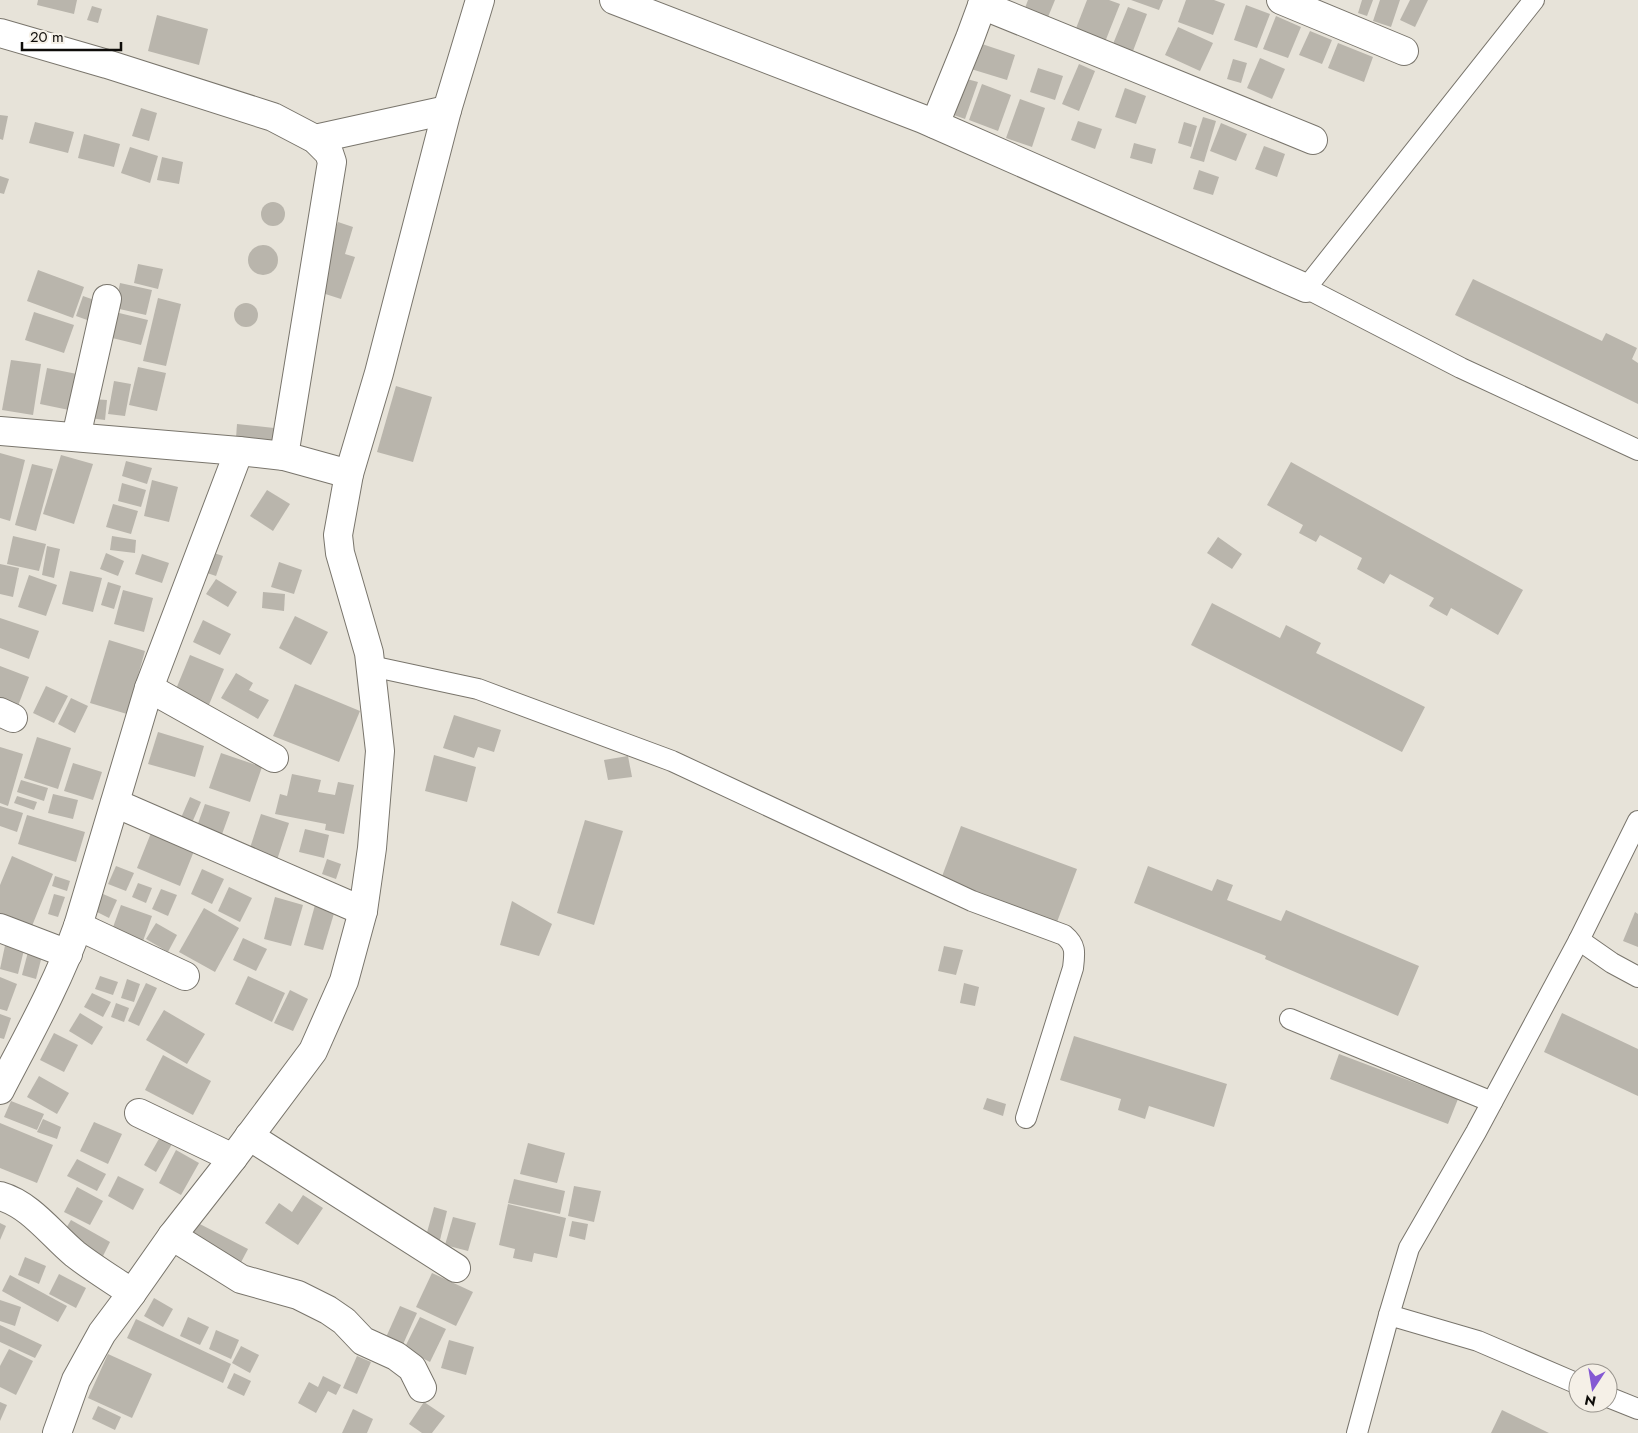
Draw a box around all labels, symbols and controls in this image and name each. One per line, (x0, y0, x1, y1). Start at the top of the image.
scale bar (22, 20, 121, 52)
text: 20 m (30, 26, 64, 48)
north arrow (1568, 1363, 1618, 1413)
text: N (1583, 1390, 1598, 1412)

